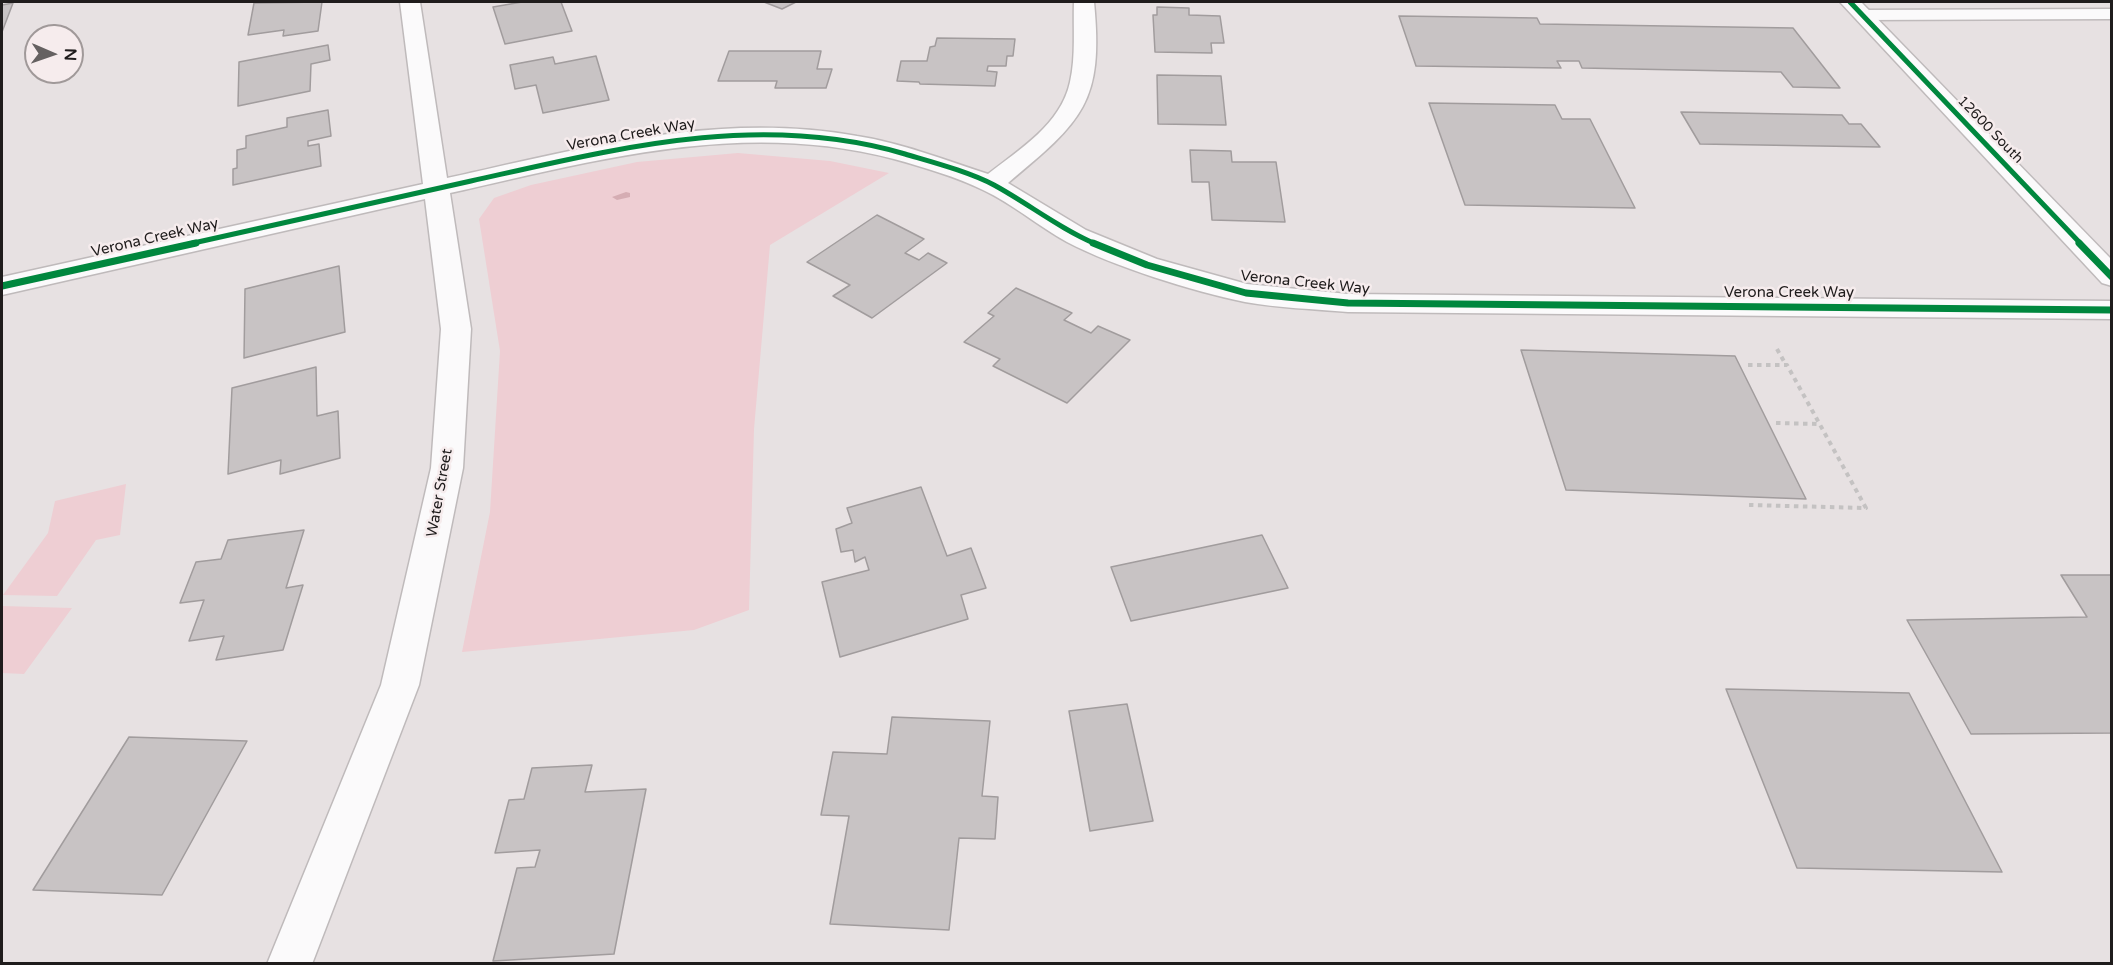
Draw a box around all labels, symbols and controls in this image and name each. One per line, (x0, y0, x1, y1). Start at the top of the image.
north arrow (24, 24, 84, 84)
text: N (60, 48, 80, 61)
street label: 12600 South (1954, 93, 2026, 167)
street label: Verona Creek Way (565, 115, 697, 155)
street label: Verona Creek Way (90, 215, 220, 261)
street label: Verona Creek Way (1239, 267, 1371, 299)
street label: Verona Creek Way (1724, 284, 1854, 302)
street label: Water Street (423, 447, 457, 539)

